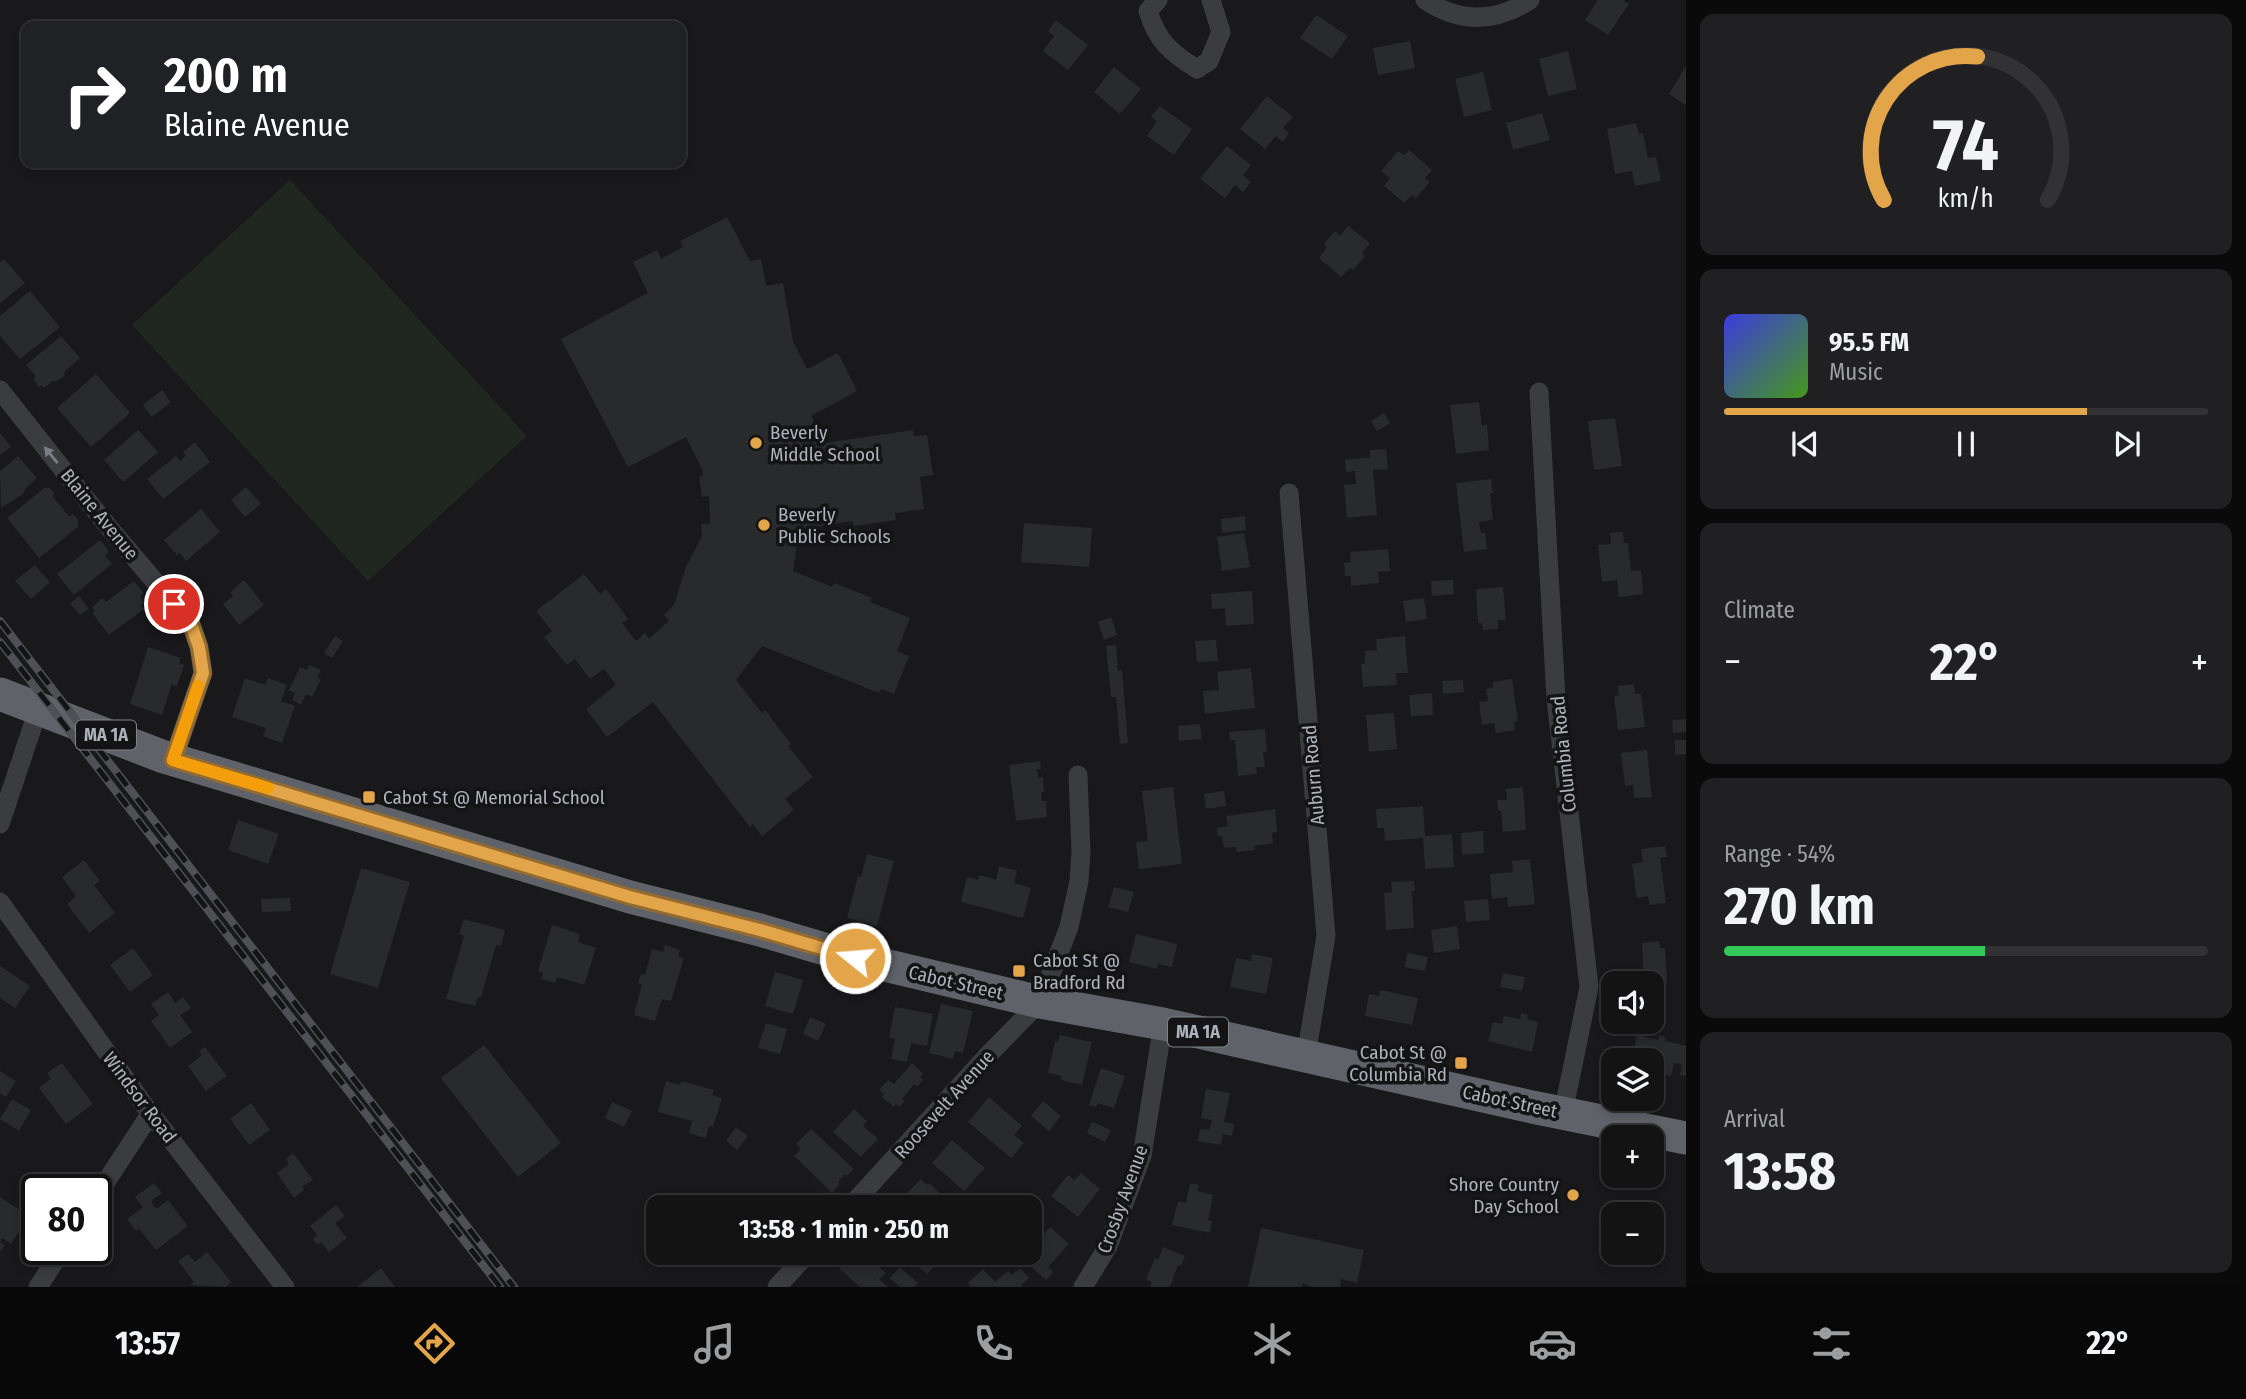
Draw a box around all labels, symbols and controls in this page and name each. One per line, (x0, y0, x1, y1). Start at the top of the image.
text: 200 m (164, 46, 288, 105)
icon: right (49, 49, 140, 140)
text: 74 (1933, 103, 1999, 190)
text: Blaine Avenue (164, 106, 350, 144)
text: km/h (1938, 184, 1994, 214)
text: 95.5 FM (1829, 327, 1909, 358)
text: Music (1829, 358, 1883, 386)
place label: Beverly Middle School (770, 421, 880, 466)
icon: previous (1786, 425, 1824, 463)
icon: pause (1947, 425, 1985, 463)
icon: next (2108, 425, 2146, 463)
marker: Beverly Middle School (748, 435, 764, 451)
one-way arrow (44, 446, 59, 463)
street label: Blaine Avenue (56, 464, 143, 564)
place label: Beverly Public Schools (778, 503, 891, 548)
marker: Beverly Public Schools (756, 517, 772, 533)
pin (144, 574, 204, 634)
icon: arrive (155, 585, 193, 623)
text: Climate (1724, 596, 1795, 624)
text: 22° (1930, 631, 2002, 694)
text: − (1724, 639, 1741, 685)
text: + (2191, 639, 2208, 685)
street label: Columbia Road (1546, 695, 1581, 813)
road number: MA 1A (76, 720, 136, 750)
street label: Auburn Road (1298, 724, 1329, 826)
place label: Cabot St @ Memorial School (383, 786, 605, 809)
marker: Cabot St @ Memorial School (361, 789, 377, 805)
text: Range · 54% (1724, 840, 1835, 868)
text: 270 km (1724, 875, 1875, 938)
position arrow (818, 921, 892, 995)
place label: Cabot St @ Bradford Rd (1033, 949, 1126, 994)
street label: Cabot Street (906, 960, 1006, 1005)
marker: Cabot St @ Bradford Rd (1011, 963, 1027, 979)
map controls (1601, 971, 1664, 1265)
button: sound (1601, 971, 1664, 1034)
road number: MA 1A (1168, 1017, 1228, 1046)
place label: Cabot St @ Columbia Rd (1349, 1041, 1447, 1086)
street label: Roosevelt Avenue (890, 1045, 999, 1163)
street label: Windsor Road (98, 1047, 181, 1147)
button: layers (1601, 1048, 1664, 1111)
marker: Cabot St @ Columbia Rd (1453, 1055, 1469, 1071)
street label: Cabot Street (1460, 1080, 1560, 1123)
text: Arrival (1724, 1105, 1785, 1133)
button: + (1601, 1125, 1664, 1188)
text: 13:58 (1724, 1140, 1836, 1203)
street label: Crosby Avenue (1092, 1142, 1153, 1256)
place label: Shore Country Day School (1449, 1173, 1560, 1218)
speed limit sign: 80 (21, 1174, 112, 1265)
marker: Shore Country Day School (1565, 1187, 1581, 1203)
button: − (1601, 1202, 1664, 1265)
text: 13:58 · 1 min · 250 m (739, 1214, 949, 1245)
icon: directions (410, 1319, 459, 1368)
icon: music (690, 1319, 739, 1368)
icon: phone (969, 1319, 1018, 1368)
icon: climate (1248, 1319, 1297, 1368)
icon: car (1528, 1319, 1577, 1368)
icon: filters (1807, 1319, 1856, 1368)
text: 13:57 (115, 1324, 180, 1362)
text: 22° (2086, 1324, 2131, 1362)

